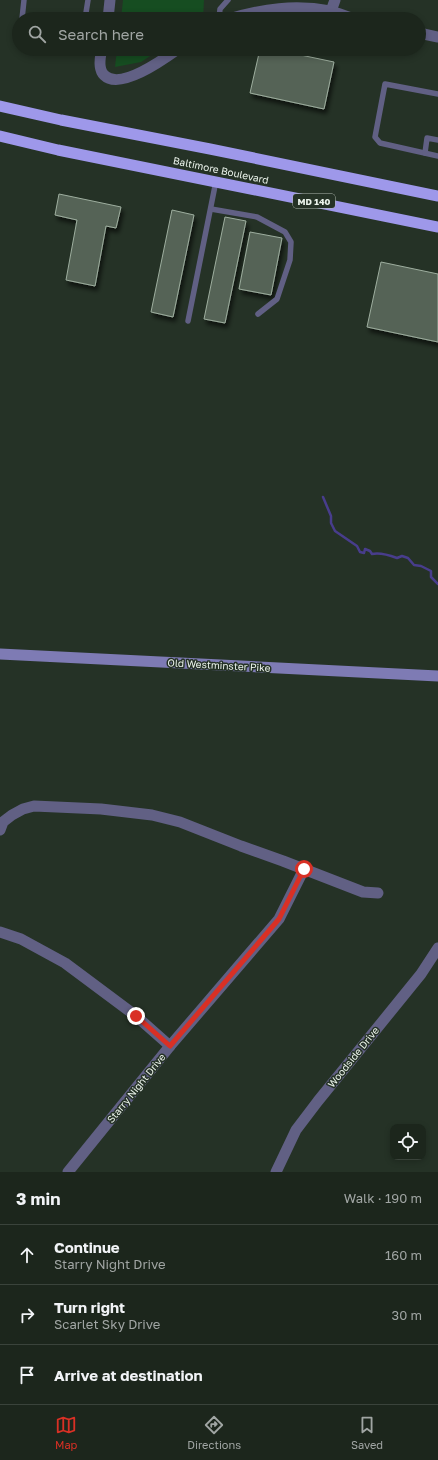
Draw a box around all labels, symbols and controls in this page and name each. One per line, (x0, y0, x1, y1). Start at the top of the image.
search box (12, 12, 426, 56)
icon: search (26, 23, 48, 45)
text: Search here (58, 25, 144, 43)
street label: Baltimore Boulevard (172, 154, 270, 186)
road number: MD 140 (293, 194, 335, 208)
street label: Old Westminster Pike (167, 656, 271, 674)
route start (295, 860, 313, 878)
route end (127, 1007, 145, 1025)
street label: Woodside Drive (325, 1024, 381, 1090)
street label: Starry Night Drive (104, 1051, 168, 1125)
map controls (390, 1124, 426, 1160)
button: locate (390, 1124, 426, 1160)
text: 3 min (16, 1188, 60, 1209)
text: Walk · 190 m (344, 1190, 422, 1206)
text: Continue (54, 1238, 120, 1256)
icon: ahead (16, 1244, 38, 1266)
text: 160 m (385, 1247, 422, 1263)
text: Starry Night Drive (54, 1256, 166, 1272)
text: Turn right (54, 1298, 125, 1316)
icon: right (16, 1304, 38, 1326)
text: 30 m (392, 1307, 422, 1323)
text: Scarlet Sky Drive (54, 1316, 160, 1332)
icon: arrive (16, 1364, 38, 1386)
text: Arrive at destination (54, 1366, 203, 1384)
tab: Map (55, 1414, 77, 1451)
tab: Directions (187, 1414, 241, 1451)
tab: Saved (351, 1414, 383, 1451)

